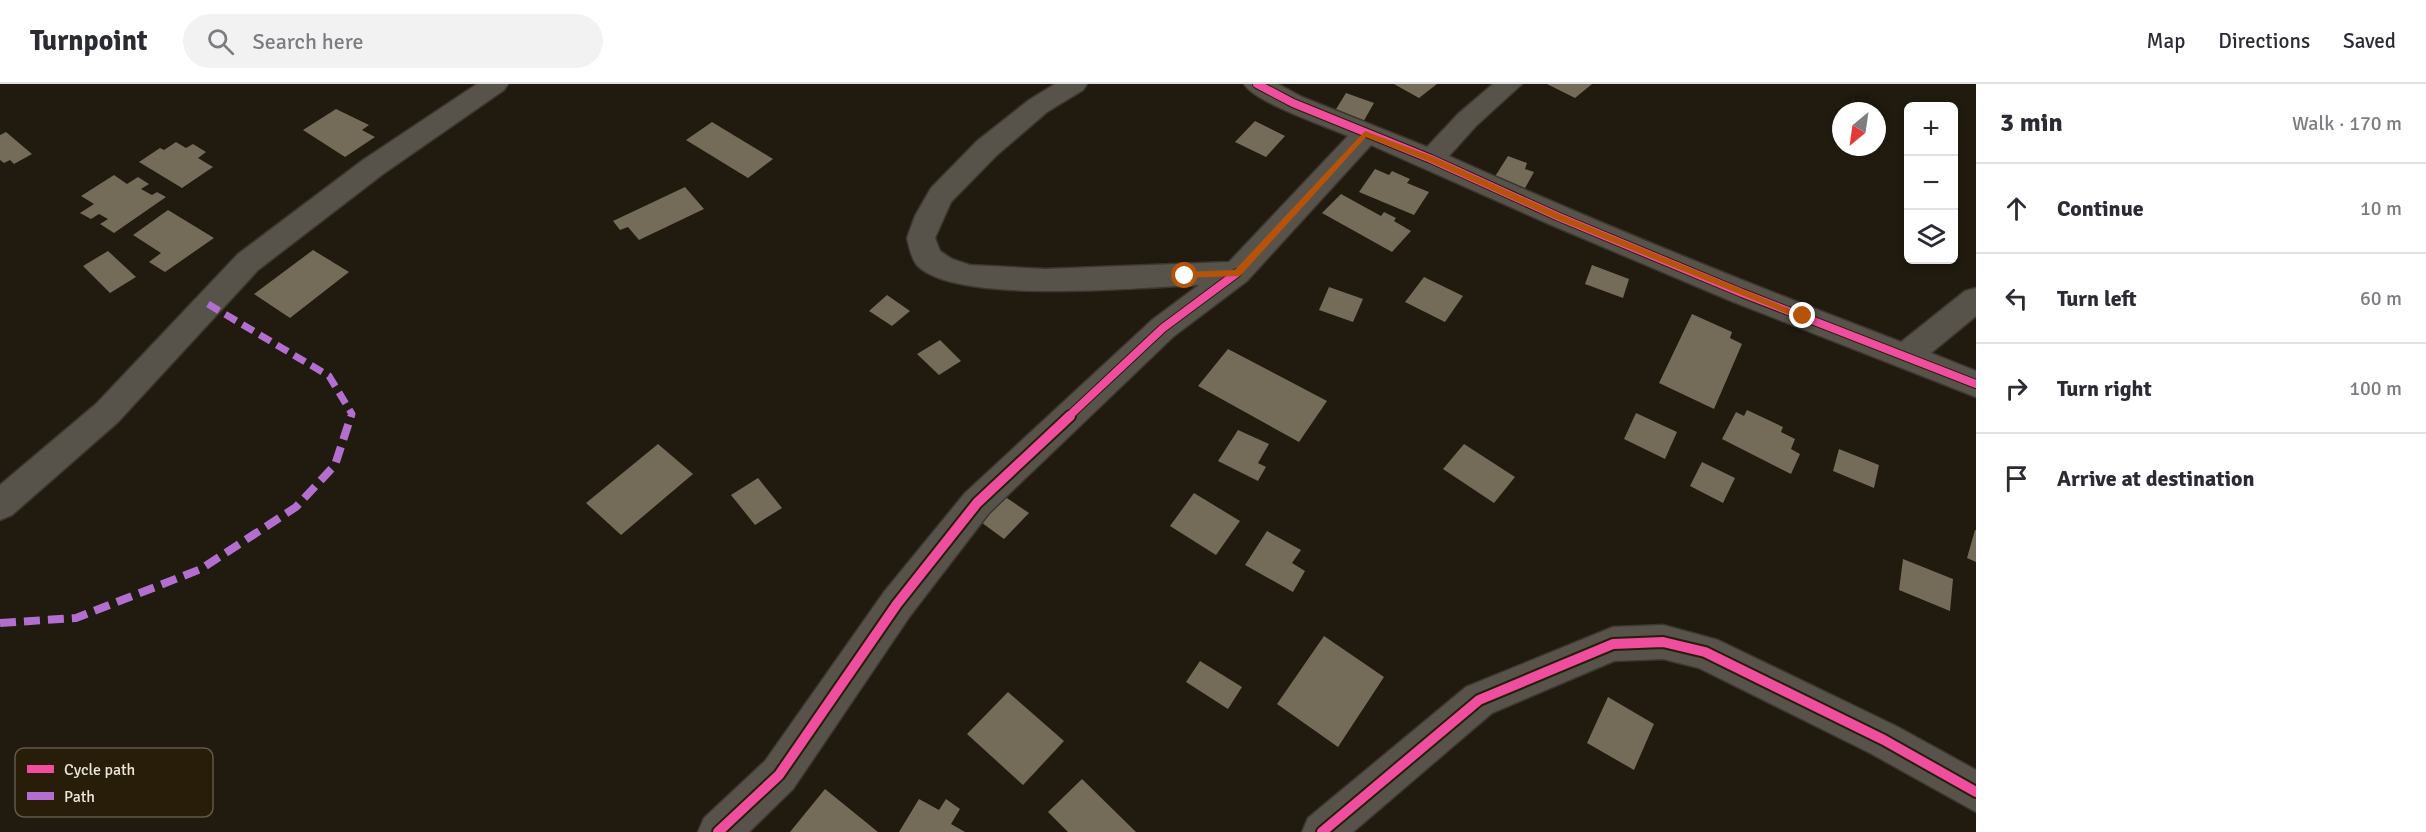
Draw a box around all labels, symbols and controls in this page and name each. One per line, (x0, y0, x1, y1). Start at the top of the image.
search box (183, 14, 603, 68)
text: Turnpoint (30, 24, 147, 58)
icon: search (204, 25, 237, 58)
text: Search here (252, 28, 363, 55)
text: Map (2147, 28, 2185, 54)
text: Directions (2218, 28, 2310, 54)
text: Saved (2343, 28, 2396, 54)
north arrow (1832, 102, 1886, 156)
map controls (1904, 102, 1958, 264)
button: + (1904, 102, 1958, 156)
text: 3 min (2000, 107, 2063, 139)
text: Walk · 170 m (2292, 111, 2402, 136)
button: − (1904, 156, 1958, 210)
icon: ahead (2000, 192, 2033, 225)
text: Continue (2057, 195, 2144, 222)
text: 10 m (2360, 196, 2402, 221)
button: layers (1904, 210, 1958, 264)
route start (1171, 262, 1197, 288)
icon: left (2000, 282, 2033, 315)
text: Turn left (2057, 285, 2137, 312)
text: 60 m (2360, 286, 2402, 311)
route end (1789, 302, 1815, 328)
icon: right (2000, 372, 2033, 405)
text: Turn right (2057, 375, 2152, 402)
text: 100 m (2349, 376, 2402, 401)
icon: arrive (2000, 462, 2033, 495)
text: Arrive at destination (2057, 465, 2254, 492)
legend (15, 748, 213, 817)
text: Cycle path (64, 760, 135, 780)
text: Path (64, 787, 95, 807)

